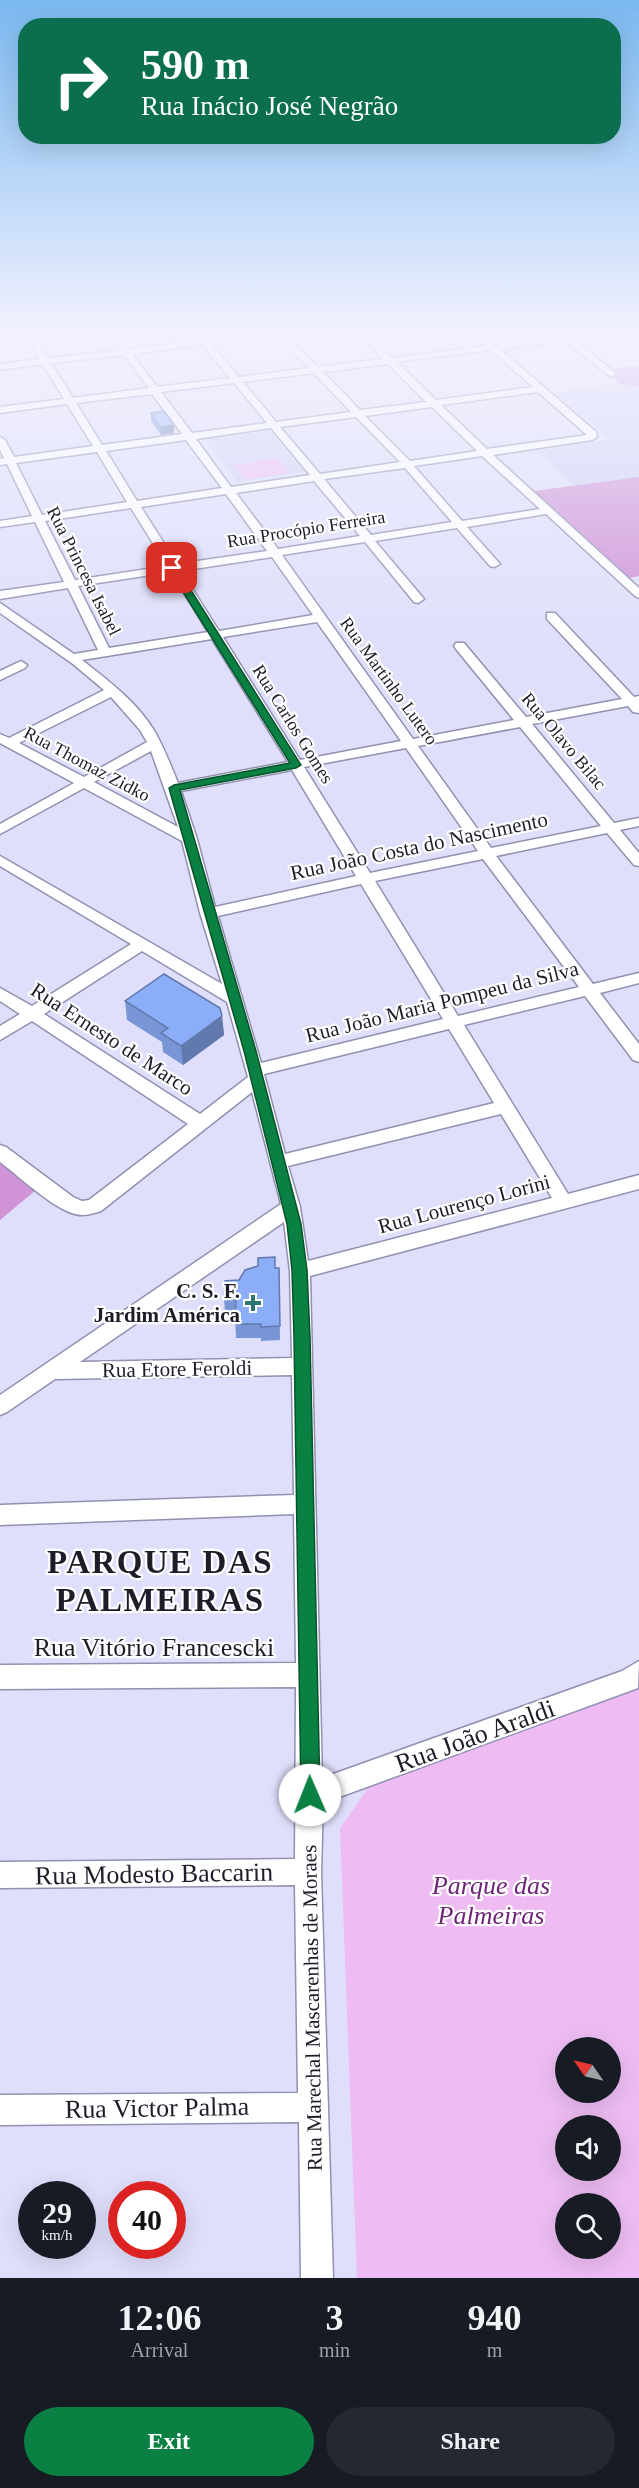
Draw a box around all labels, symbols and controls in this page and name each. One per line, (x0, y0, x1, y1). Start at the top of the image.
icon: right (42, 42, 120, 120)
text: 590 m (141, 42, 250, 88)
text: Rua Inácio José Negrão (141, 91, 398, 121)
street label: Rua Princesa Isabel (43, 503, 125, 639)
street label: Rua Procópio Ferreira (225, 507, 387, 551)
pin (146, 542, 197, 593)
icon: arrive (155, 551, 188, 584)
street label: Rua Martinho Lutero (336, 613, 442, 749)
street label: Rua Carlos Gomes (248, 661, 338, 787)
street label: Rua Olavo Bilac (518, 689, 610, 793)
street label: Rua Thomaz Zidko (21, 722, 153, 806)
street label: Rua João Costa do Nascimento (288, 807, 550, 885)
street label: Rua João Maria Pompeu da Silva (303, 956, 582, 1048)
street label: Rua Ernesto de Marco (26, 978, 198, 1100)
street label: Rua Lourenço Lorini (375, 1169, 553, 1239)
place label: C. S. F. Jardim América (94, 1279, 240, 1327)
marker: C. S. F. Jardim América (244, 1294, 262, 1312)
street label: Rua Etore Feroldi (102, 1356, 253, 1382)
district label: PARQUE DAS PALMEIRAS (47, 1544, 273, 1618)
street label: Rua Vitório Francescki (34, 1633, 274, 1662)
street label: Rua João Araldi (391, 1694, 559, 1778)
position arrow (278, 1763, 342, 1827)
street label: Rua Marechal Mascarenhas de Moraes (297, 1845, 327, 2171)
street label: Rua Modesto Baccarin (35, 1857, 273, 1891)
park label: Parque das Palmeiras (431, 1871, 550, 1930)
north arrow (555, 2037, 621, 2103)
map controls (555, 2037, 621, 2259)
street label: Rua Victor Palma (65, 2092, 250, 2124)
button: sound (555, 2115, 621, 2181)
speed limit sign: 40 (108, 2181, 186, 2259)
button: search (555, 2193, 621, 2259)
text: 29 (42, 2196, 72, 2229)
text: km/h (42, 2227, 72, 2243)
text: 12:06 (117, 2298, 201, 2338)
text: 3 (326, 2298, 344, 2338)
text: 940 (468, 2298, 522, 2338)
text: Arrival (131, 2339, 188, 2361)
text: min (319, 2339, 350, 2361)
text: m (487, 2339, 502, 2361)
button: Exit (24, 2407, 314, 2476)
button: Share (326, 2407, 615, 2476)

